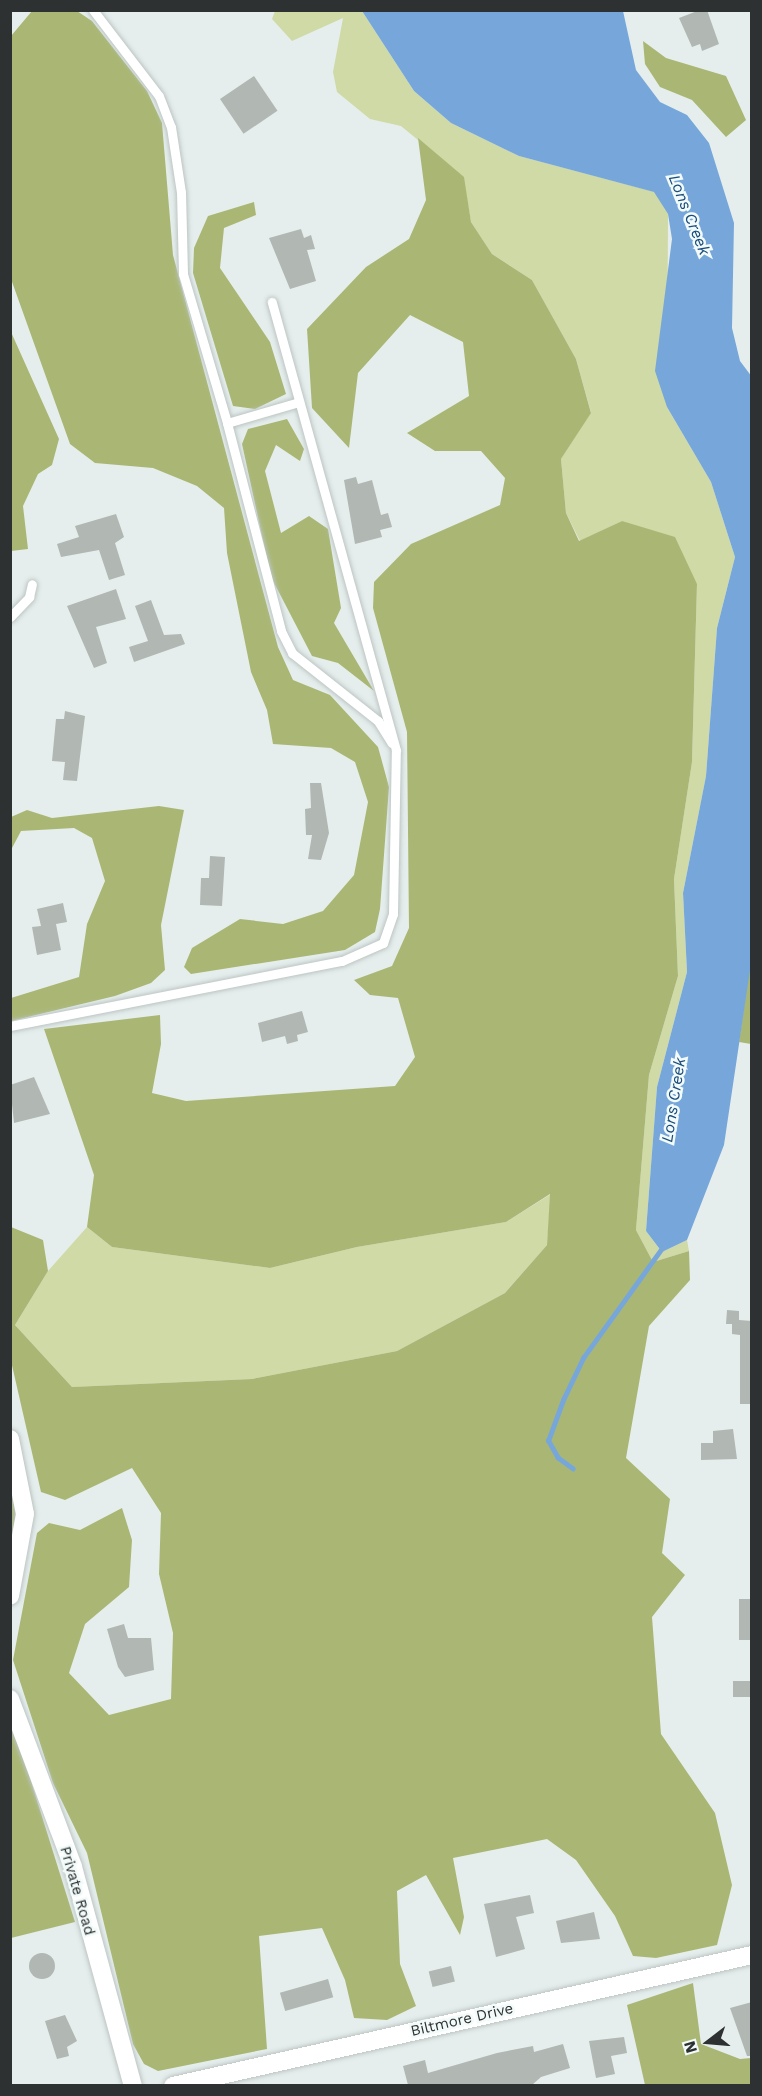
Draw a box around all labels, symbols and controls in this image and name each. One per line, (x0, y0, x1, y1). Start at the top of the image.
water label: Lons Creek (664, 172, 714, 258)
water label: Lons Creek (658, 1056, 690, 1144)
street label: Private Road (56, 1844, 98, 1938)
street label: Biltmore Drive (409, 1999, 515, 2041)
north arrow (678, 2012, 738, 2072)
text: N (679, 2039, 701, 2055)

